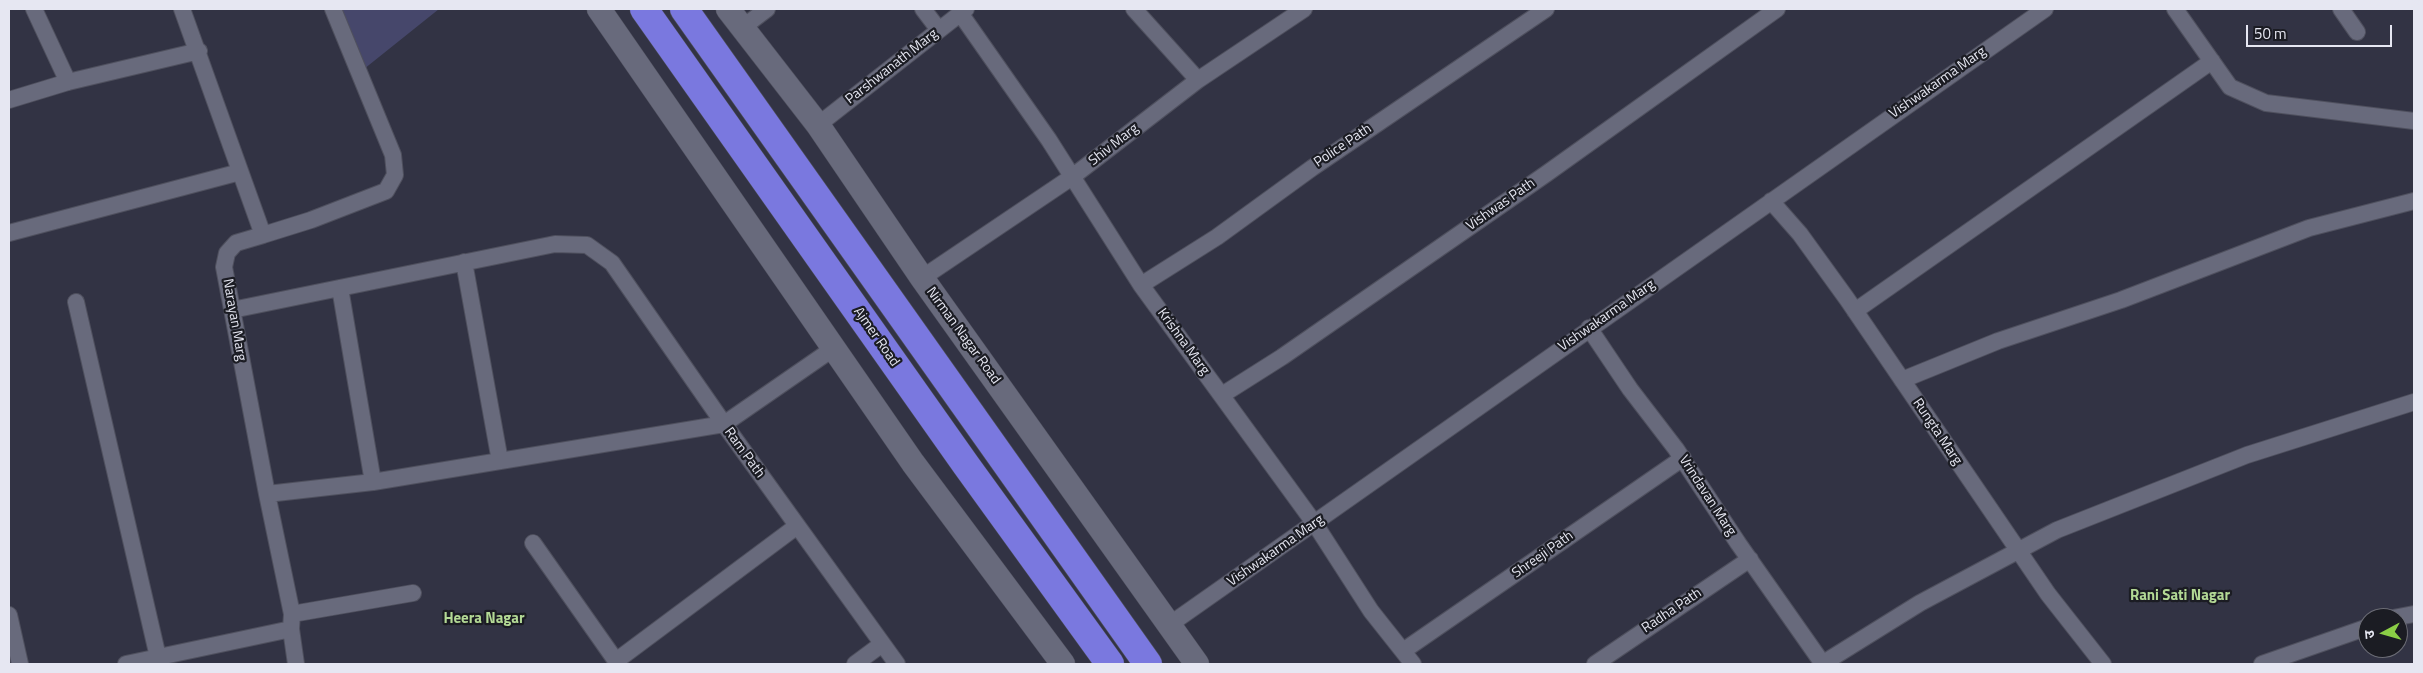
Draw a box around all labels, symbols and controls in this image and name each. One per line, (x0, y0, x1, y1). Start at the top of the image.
scale bar (2248, 15, 2394, 47)
text: 50 m (2254, 22, 2287, 45)
street label: Parshwanath Marg (843, 26, 941, 108)
street label: Vishwakarma Marg (1887, 43, 1989, 123)
street label: Shiv Marg (1086, 120, 1142, 170)
street label: Police Path (1311, 121, 1375, 171)
street label: Vishwas Path (1463, 175, 1539, 235)
street label: Vishwakarma Marg (1556, 276, 1658, 356)
street label: Narayan Marg (219, 278, 249, 362)
street label: Nirman Nagar Road (922, 284, 1004, 388)
street label: Ajmer Road (849, 304, 903, 370)
street label: Krishna Marg (1153, 305, 1213, 379)
street label: Rungta Marg (1909, 396, 1965, 468)
street label: Ram Path (720, 425, 768, 481)
street label: Vrindavan Marg (1675, 453, 1739, 539)
street label: Vishwakarma Marg (1225, 511, 1327, 591)
street label: Shreeji Path (1509, 528, 1577, 582)
street label: Radha Path (1639, 585, 1705, 637)
district label: Rani Sati Nagar (2130, 587, 2230, 605)
north arrow (2358, 608, 2408, 658)
district label: Heera Nagar (443, 610, 525, 628)
text: उ (2358, 629, 2379, 640)

